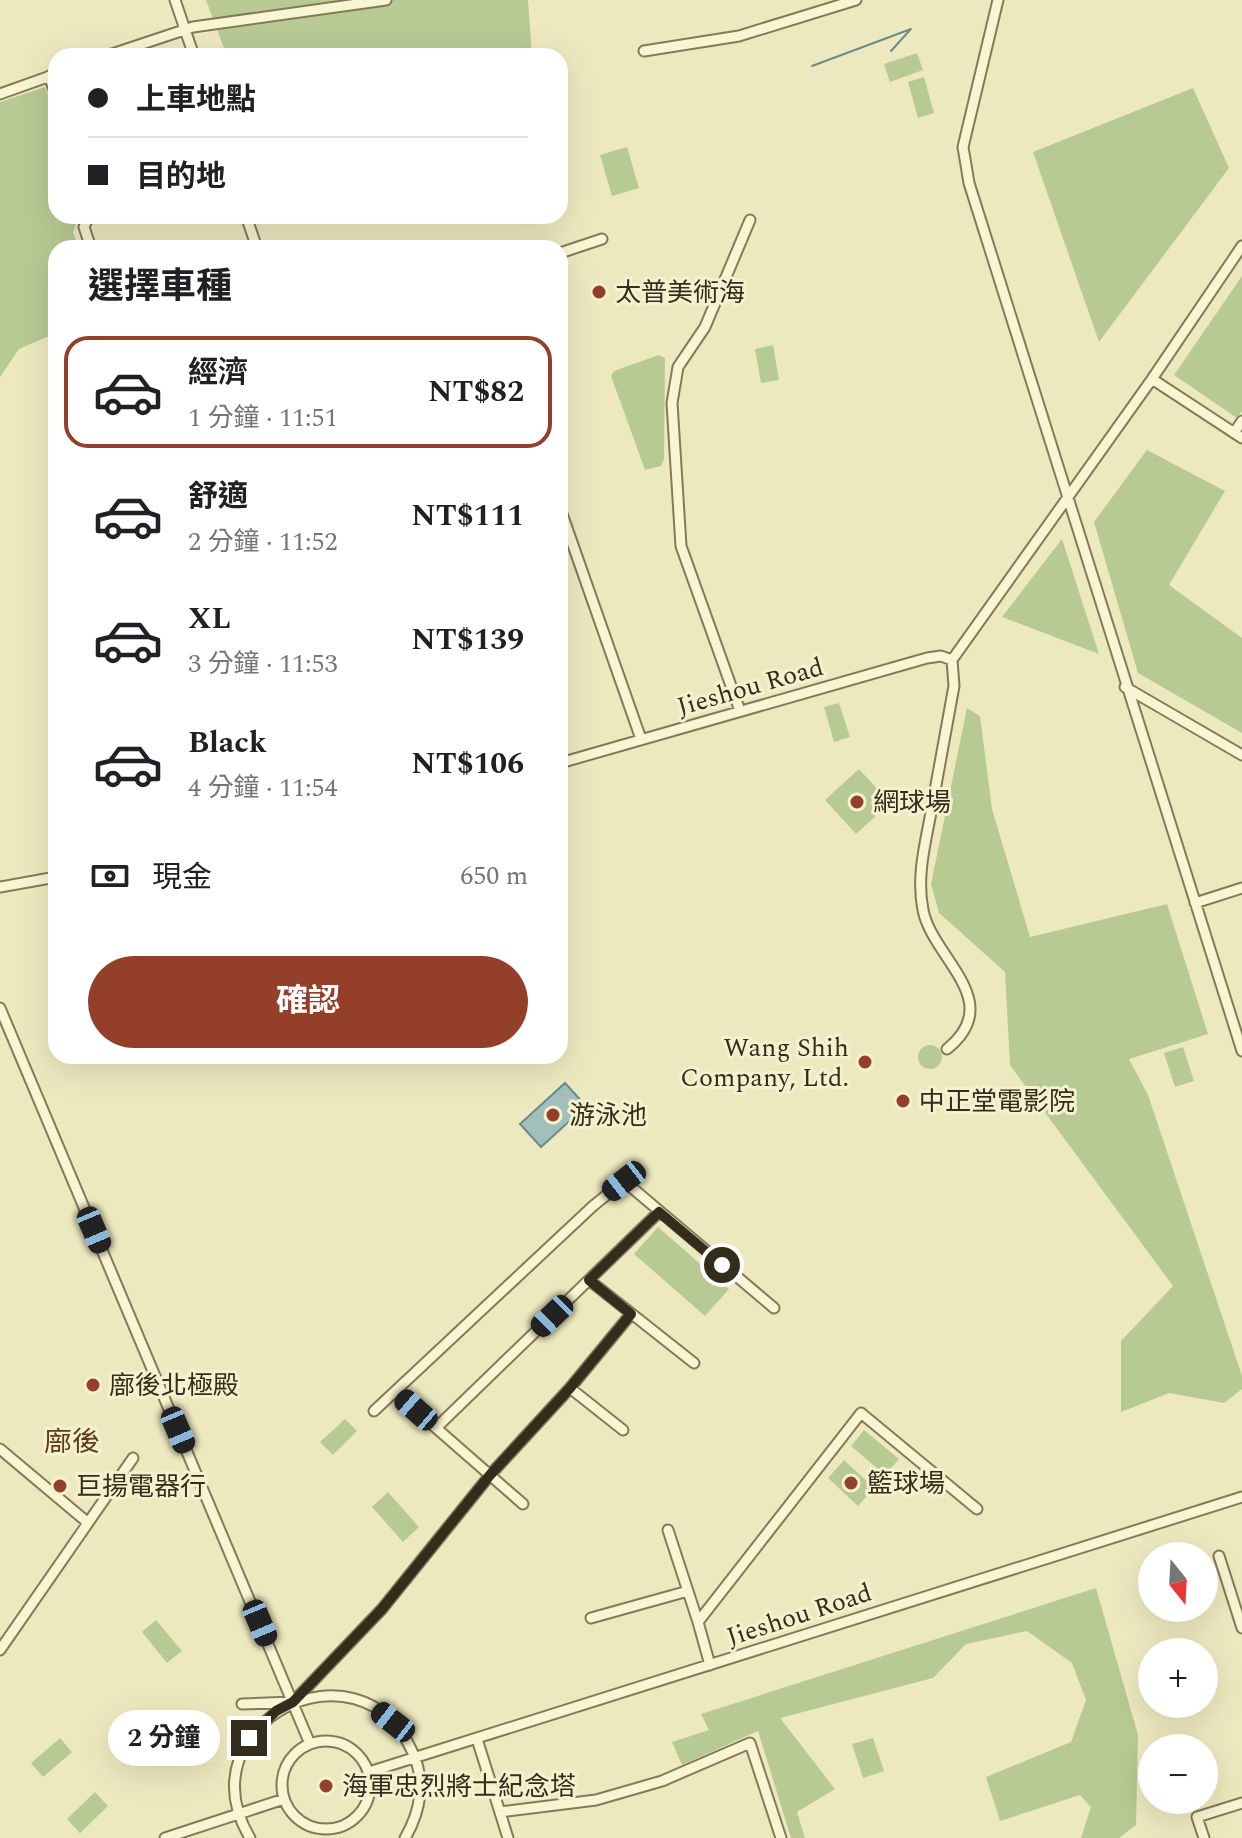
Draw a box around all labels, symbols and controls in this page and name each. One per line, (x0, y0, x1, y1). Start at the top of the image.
text: 上車地點 (136, 77, 256, 123)
text: 目的地 (136, 154, 226, 200)
text: 選擇車種 (88, 260, 232, 315)
place label: 太普美術海 (615, 273, 745, 313)
marker: 太普美術海 (590, 283, 608, 301)
text: 經濟 (188, 350, 248, 396)
icon: car (92, 356, 164, 428)
text: NT$82 (428, 369, 524, 415)
text: 1 分鐘 · 11:51 (188, 398, 338, 438)
text: 舒適 (188, 474, 248, 520)
icon: car (92, 480, 164, 552)
text: NT$111 (411, 493, 524, 539)
text: 2 分鐘 · 11:52 (188, 522, 338, 562)
text: XL (188, 596, 231, 642)
icon: car (92, 604, 164, 676)
text: NT$139 (411, 617, 524, 663)
text: 3 分鐘 · 11:53 (188, 644, 338, 684)
street label: Jieshou Road (672, 647, 828, 727)
text: Black (188, 720, 267, 766)
icon: car (92, 728, 164, 800)
text: NT$106 (411, 741, 524, 787)
text: 4 分鐘 · 11:54 (188, 768, 338, 808)
place label: 網球場 (873, 783, 951, 823)
marker: 網球場 (848, 793, 866, 811)
icon: cash (88, 854, 132, 898)
text: 現金 (152, 855, 212, 901)
text: 650 m (460, 856, 528, 896)
button: 確認 (88, 956, 528, 1048)
place label: Wang Shih Company, Ltd. (680, 1028, 849, 1098)
marker: Wang Shih Company, Ltd. (856, 1053, 874, 1071)
place label: 中正堂電影院 (919, 1082, 1075, 1122)
marker: 中正堂電影院 (894, 1092, 912, 1110)
place label: 游泳池 (569, 1096, 647, 1136)
marker: 游泳池 (544, 1106, 562, 1124)
car (598, 1157, 650, 1205)
car (74, 1203, 114, 1257)
route start (704, 1247, 740, 1283)
car (526, 1291, 578, 1341)
place label: 廍後北極殿 (109, 1366, 239, 1406)
marker: 廍後北極殿 (84, 1376, 102, 1394)
car (390, 1385, 442, 1435)
car (158, 1403, 198, 1457)
district label: 廍後 (44, 1421, 100, 1464)
place label: 籃球場 (867, 1464, 945, 1504)
place label: 巨揚電器行 (76, 1467, 206, 1507)
marker: 籃球場 (842, 1474, 860, 1492)
marker: 巨揚電器行 (51, 1477, 69, 1495)
north arrow (1138, 1542, 1218, 1622)
map controls (1138, 1542, 1218, 1814)
street label: Jieshou Road (721, 1573, 877, 1657)
car (240, 1596, 280, 1650)
button: + (1138, 1638, 1218, 1718)
car (367, 1698, 419, 1746)
callout: 2 分鐘 (109, 1710, 221, 1766)
text: 2 分鐘 (127, 1718, 201, 1758)
route end (231, 1720, 267, 1756)
button: − (1138, 1734, 1218, 1814)
place label: 海軍忠烈將士紀念塔 (342, 1767, 576, 1807)
marker: 海軍忠烈將士紀念塔 (317, 1777, 335, 1795)

